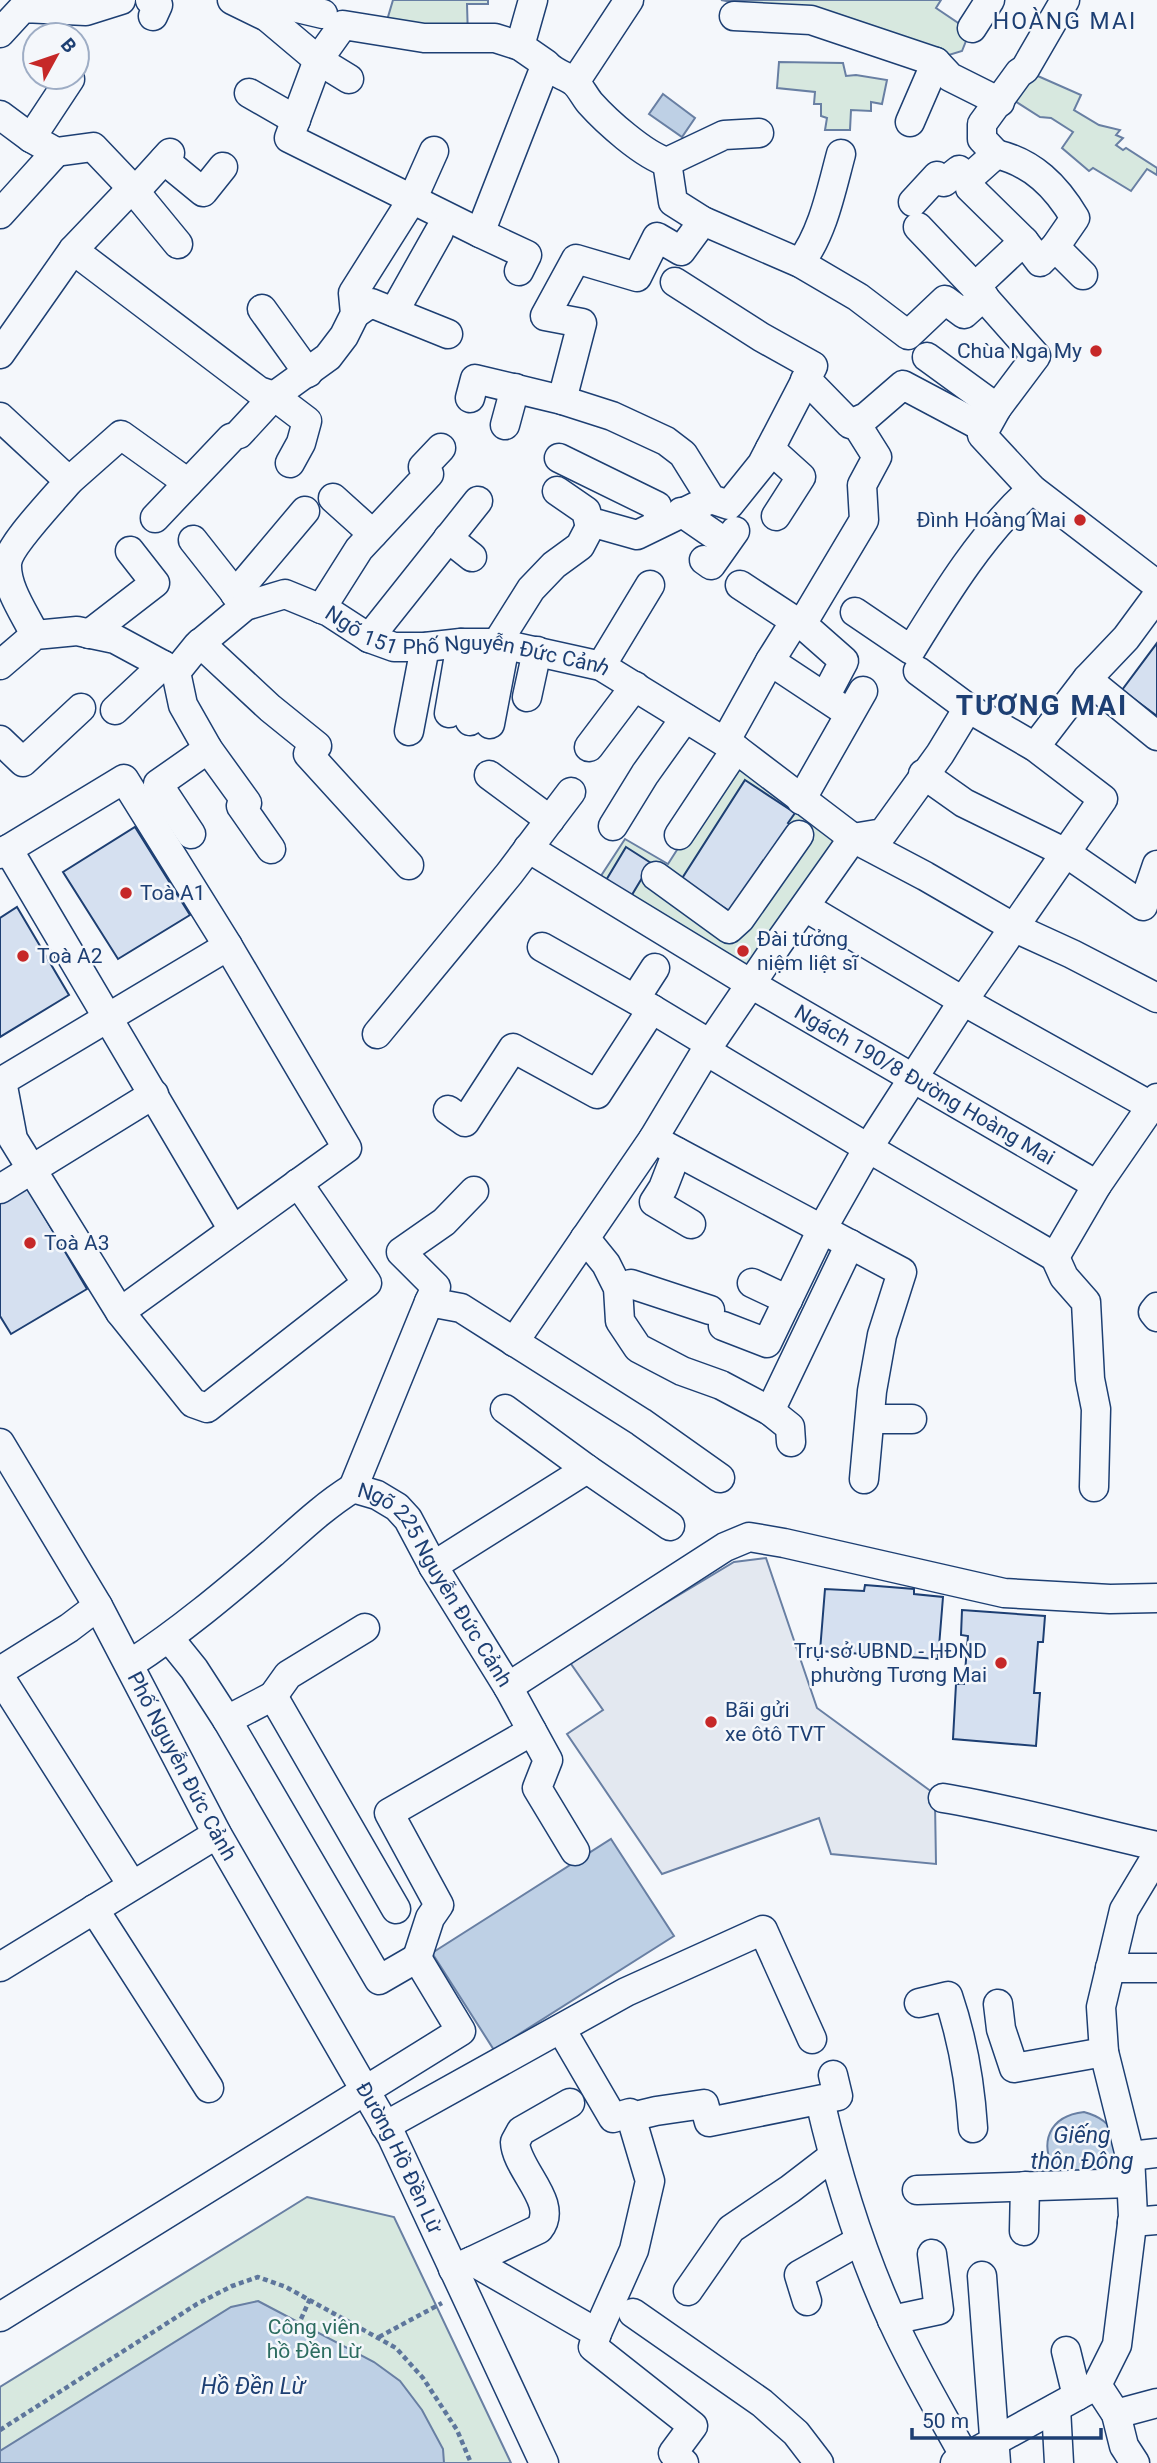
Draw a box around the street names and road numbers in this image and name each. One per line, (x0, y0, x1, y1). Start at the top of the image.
street label: Ngõ 151 Phố Nguyễn Đức Cảnh (321, 601, 615, 681)
street label: Ngách 190/8 Đường Hoàng Mai (790, 1000, 1059, 1170)
street label: Ngõ 225 Nguyễn Đức Cảnh (355, 1478, 517, 1691)
street label: Phố Nguyễn Đức Cảnh (122, 1668, 242, 1865)
street label: Đường Hồ Đền Lừ (351, 2078, 448, 2238)

